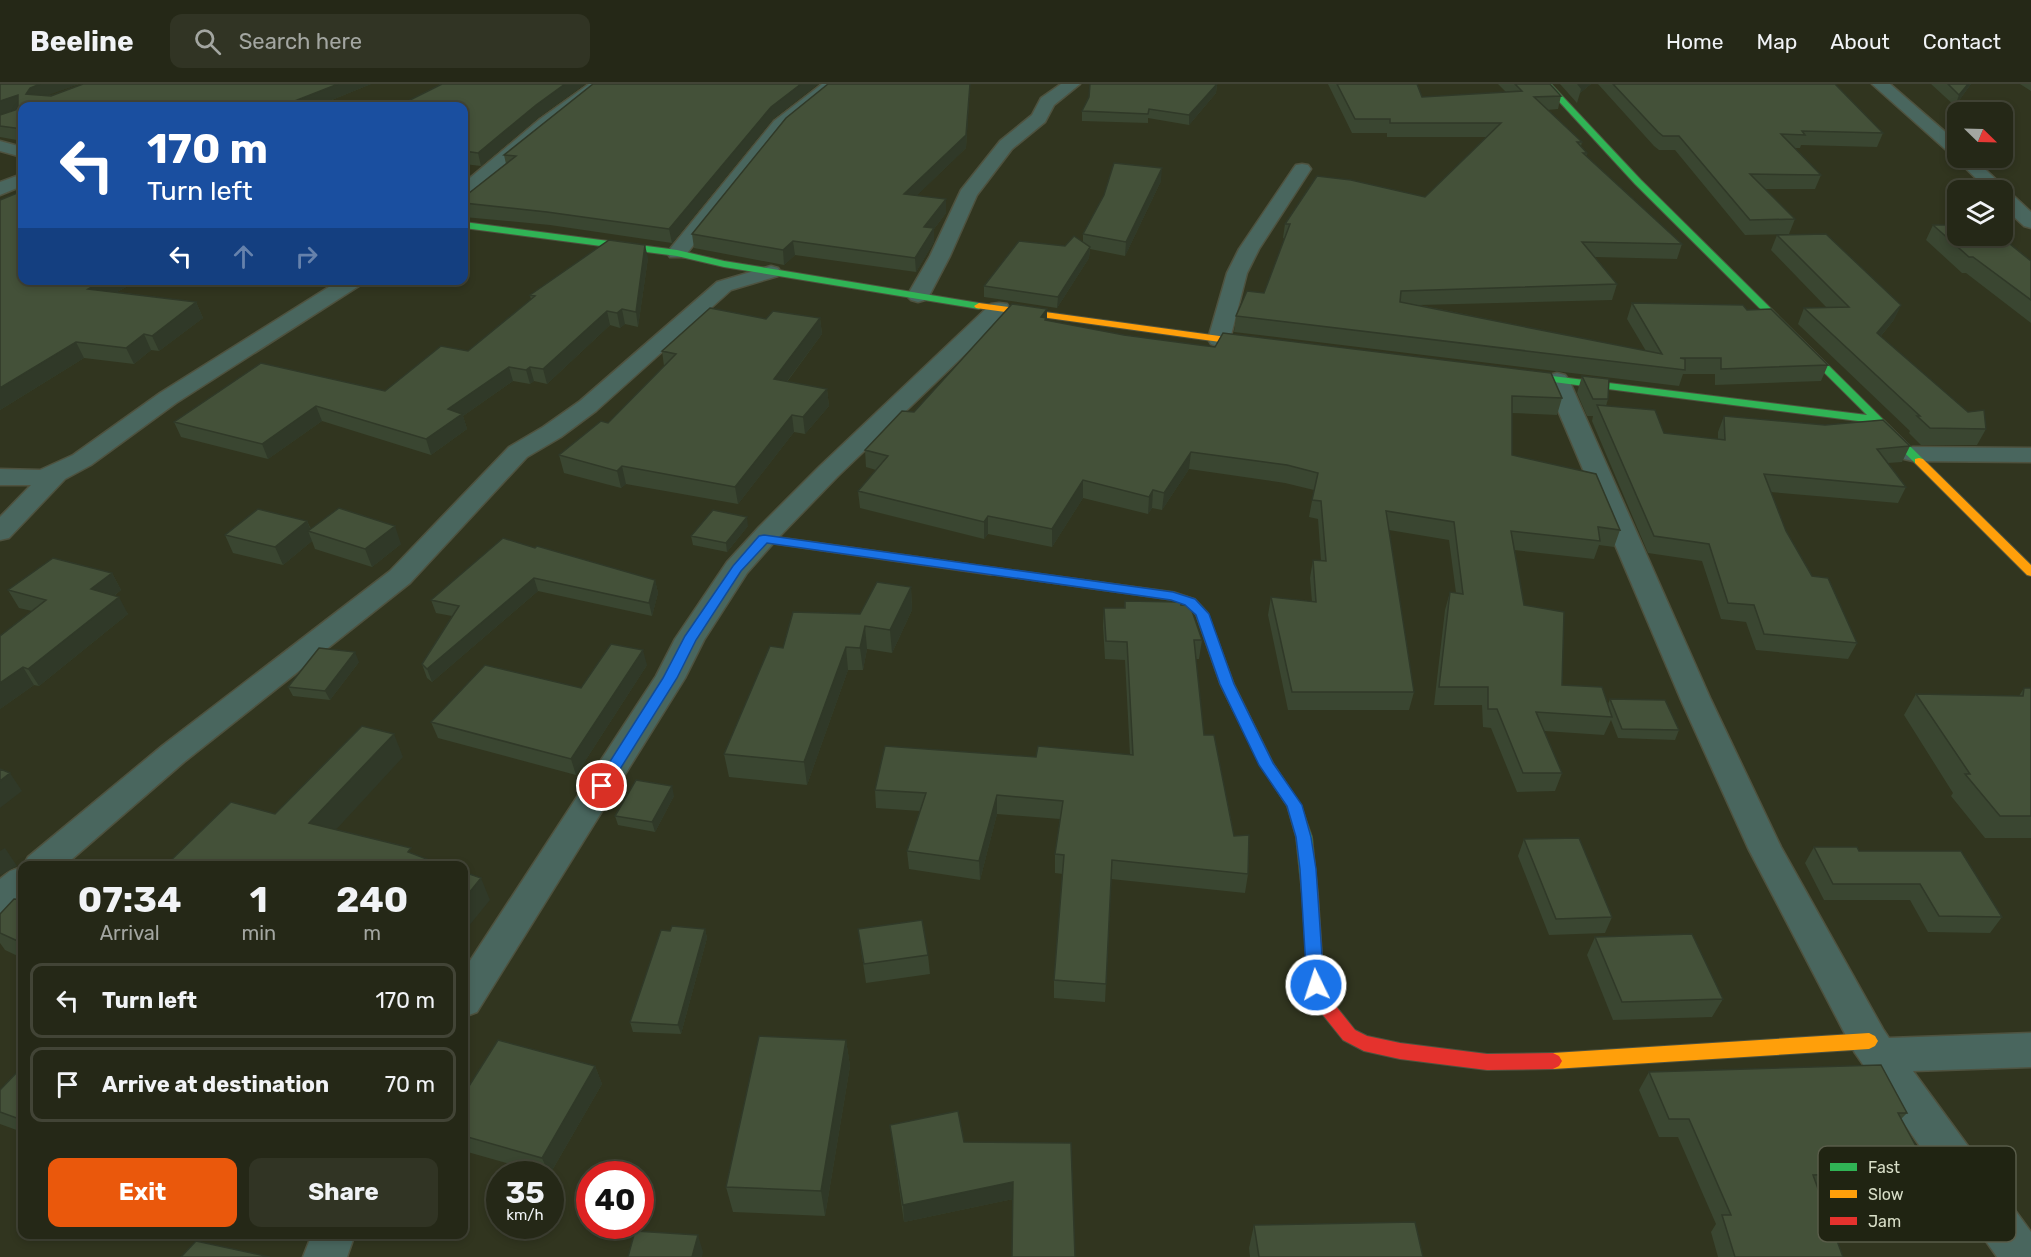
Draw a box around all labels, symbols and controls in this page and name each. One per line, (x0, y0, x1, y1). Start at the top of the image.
search box (170, 14, 590, 68)
text: Beeline (30, 25, 134, 58)
icon: search (191, 25, 224, 58)
text: Search here (239, 28, 362, 55)
text: Home (1666, 29, 1723, 54)
text: Map (1756, 29, 1797, 54)
text: About (1830, 29, 1890, 54)
text: Contact (1923, 29, 2001, 54)
north arrow (1947, 102, 2013, 168)
map controls (1947, 102, 2013, 246)
text: 170 m (147, 124, 268, 174)
icon: left (48, 126, 126, 204)
text: Turn left (147, 175, 252, 207)
button: layers (1947, 180, 2013, 246)
icon: left (164, 240, 197, 273)
icon: ahead (227, 240, 260, 273)
icon: right (290, 240, 323, 273)
pin (576, 760, 627, 811)
icon: arrive (585, 769, 618, 802)
text: 07:34 (78, 878, 182, 921)
text: 1 (250, 878, 268, 921)
text: 240 (336, 878, 408, 921)
text: Arrival (100, 921, 160, 945)
text: min (241, 921, 276, 945)
text: m (363, 921, 381, 945)
position arrow (1284, 953, 1348, 1017)
icon: left (51, 984, 84, 1017)
text: Turn left (102, 987, 197, 1014)
text: 170 m (375, 987, 435, 1014)
icon: arrive (51, 1068, 84, 1101)
text: Arrive at destination (102, 1071, 329, 1098)
text: 70 m (385, 1071, 435, 1098)
legend (1818, 1146, 2016, 1242)
button: Exit (48, 1158, 237, 1227)
button: Share (249, 1158, 438, 1227)
text: Fast (1868, 1158, 1900, 1177)
speed limit sign: 40 (576, 1161, 654, 1239)
text: 35 (505, 1175, 545, 1211)
text: Slow (1868, 1185, 1904, 1204)
text: km/h (506, 1206, 544, 1224)
text: Jam (1868, 1212, 1901, 1231)

